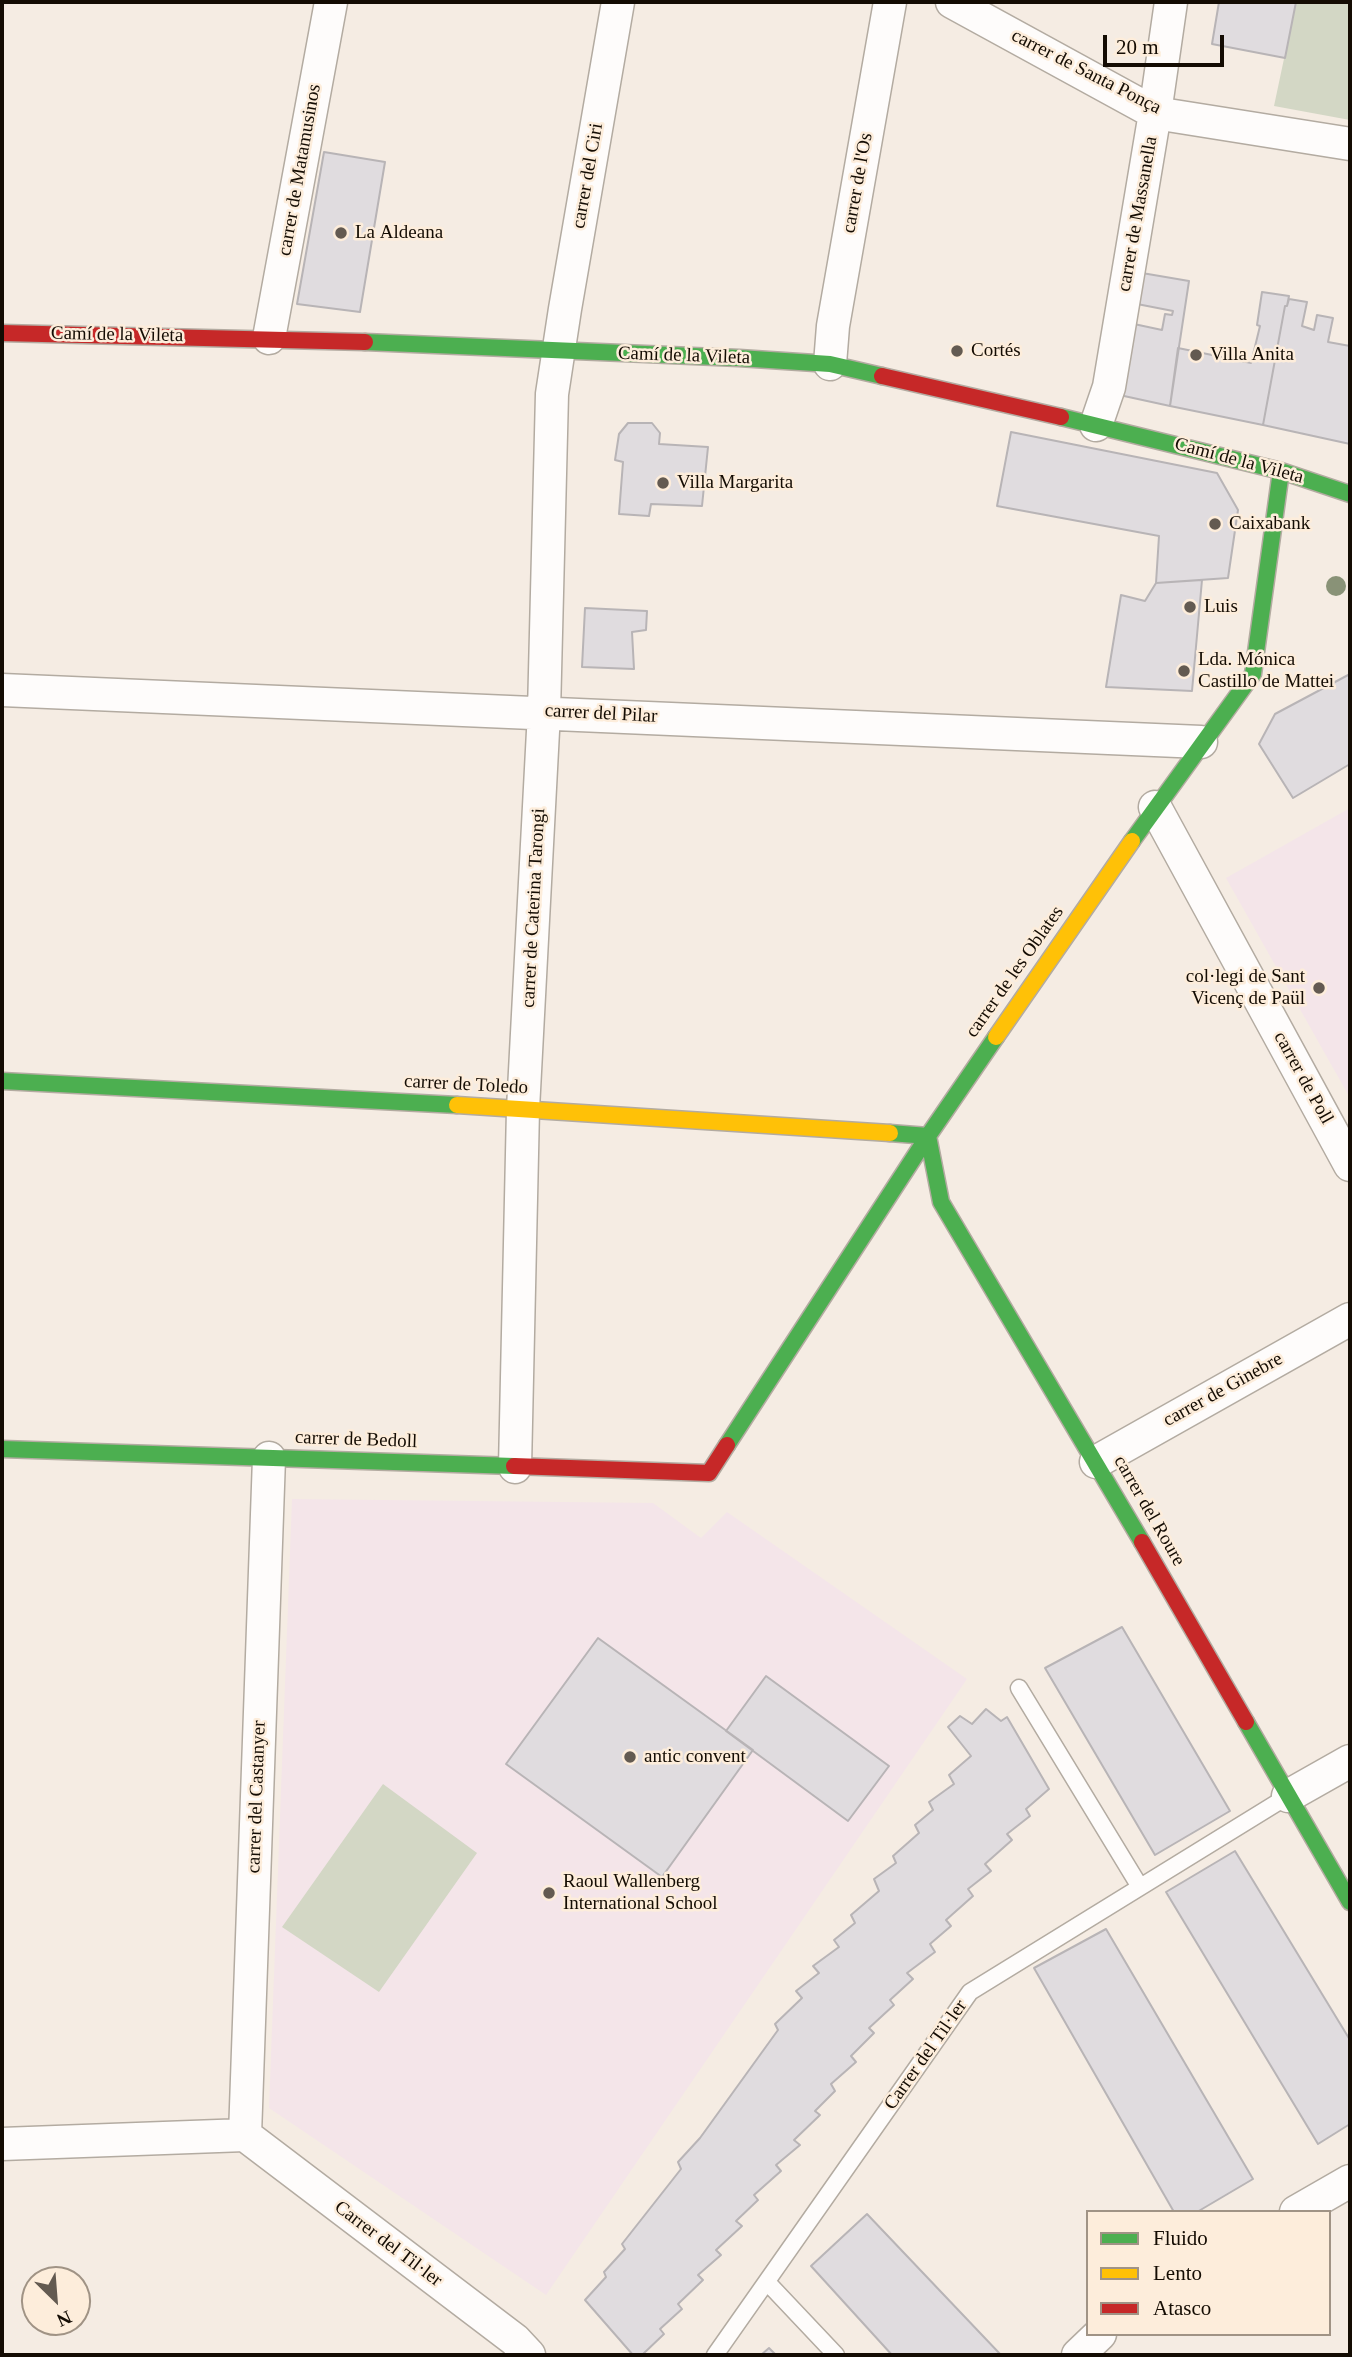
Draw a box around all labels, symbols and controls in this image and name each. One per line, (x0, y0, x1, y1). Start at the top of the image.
scale bar (1107, 21, 1228, 65)
street label: carrer de Santa Ponça (1007, 24, 1165, 120)
text: 20 m (1116, 35, 1159, 59)
street label: carrer de Matamusinos (274, 82, 326, 258)
street label: carrer del Ciri (568, 122, 608, 230)
street label: carrer de l'Os (838, 131, 878, 235)
street label: carrer de Massanella (1113, 135, 1163, 293)
place label: La Aldeana (355, 222, 443, 244)
marker: La Aldeana (333, 225, 349, 241)
street label: Camí de la Vileta (51, 322, 183, 348)
place label: Cortés (971, 340, 1021, 362)
street label: Camí de la Vileta (617, 342, 751, 370)
marker: Cortés (949, 343, 965, 359)
place label: Villa Anita (1210, 344, 1294, 366)
marker: Villa Anita (1188, 347, 1204, 363)
street label: Camí de la Vileta (1172, 433, 1306, 489)
place label: Villa Margarita (677, 472, 793, 494)
marker: Villa Margarita (655, 475, 671, 491)
place label: Caixabank (1229, 513, 1310, 535)
marker: Caixabank (1207, 516, 1223, 532)
place label: Luis (1204, 596, 1238, 618)
marker: Luis (1182, 599, 1198, 615)
place label: Lda. Mónica Castillo de Mattei (1198, 649, 1334, 693)
marker: Lda. Mónica Castillo de Mattei (1176, 663, 1192, 679)
street label: carrer del Pilar (544, 700, 658, 728)
street label: carrer de Caterina Tarongi (517, 808, 551, 1008)
street label: carrer de les Oblates (961, 902, 1069, 1042)
place label: col·legi de Sant Vicenç de Paül (1186, 966, 1305, 1010)
marker: col·legi de Sant Vicenç de Paül (1311, 980, 1327, 996)
street label: carrer de Poll (1268, 1028, 1338, 1128)
street label: carrer de Toledo (403, 1070, 529, 1100)
street label: carrer de Ginebre (1159, 1348, 1287, 1432)
street label: carrer de Bedoll (294, 1426, 418, 1454)
street label: carrer del Roure (1108, 1452, 1190, 1570)
street label: carrer del Castanyer (243, 1720, 271, 1874)
place label: antic convent (644, 1746, 746, 1768)
marker: antic convent (622, 1749, 638, 1765)
place label: Raoul Wallenberg International School (563, 1871, 718, 1915)
marker: Raoul Wallenberg International School (541, 1885, 557, 1901)
street label: Carrer del Til·ler (880, 1996, 972, 2114)
street label: Carrer del Til·ler (330, 2196, 446, 2292)
legend (1086, 2210, 1331, 2336)
text: Fluido (1153, 2226, 1208, 2250)
text: Lento (1153, 2261, 1202, 2285)
north arrow (21, 2266, 91, 2336)
text: Atasco (1153, 2296, 1211, 2320)
text: N (54, 2306, 75, 2331)

